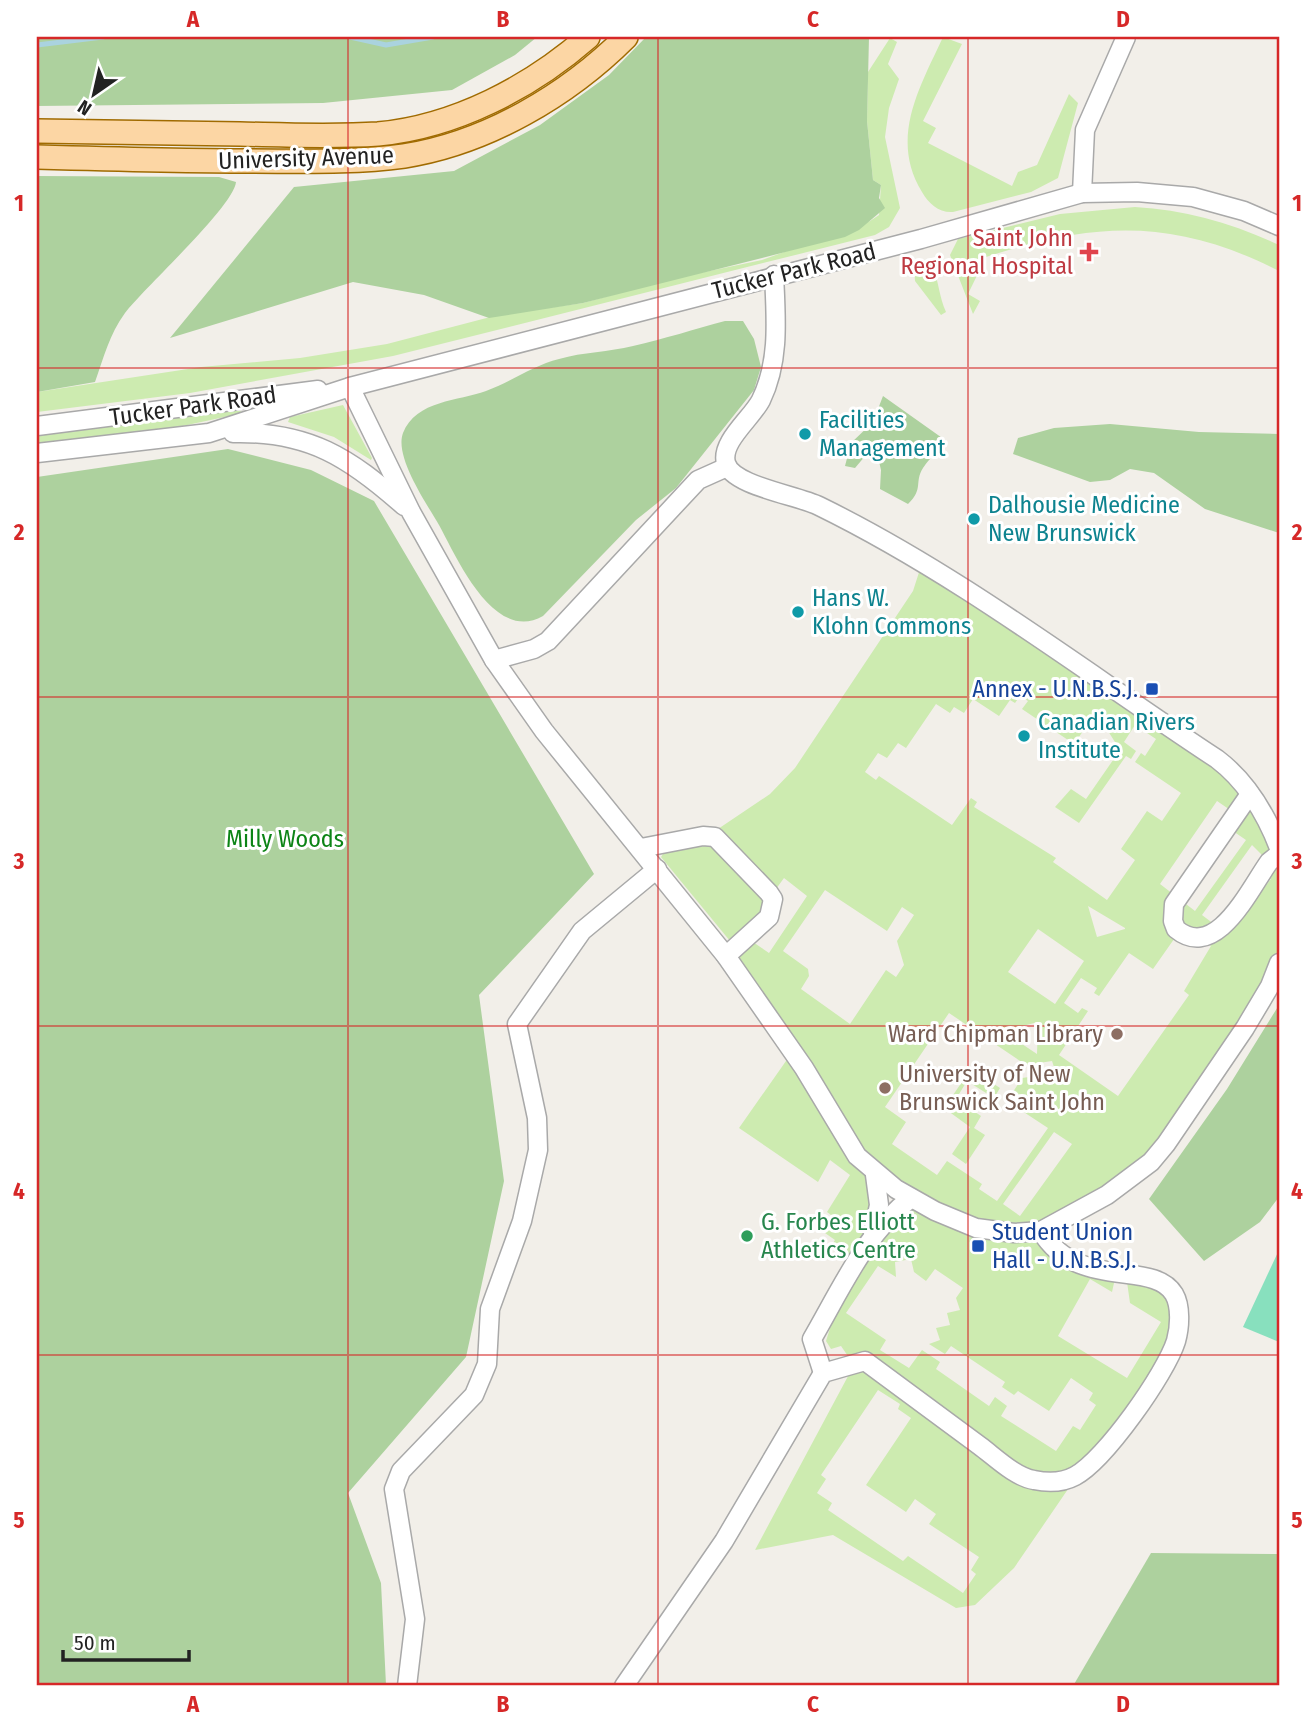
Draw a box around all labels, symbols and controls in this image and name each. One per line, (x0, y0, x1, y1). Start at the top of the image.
text: A (186, 5, 200, 33)
text: B (497, 5, 510, 33)
text: C (807, 5, 819, 33)
text: D (1116, 5, 1130, 33)
north arrow (60, 60, 130, 130)
text: N (74, 95, 96, 120)
street label: University Avenue (218, 141, 394, 175)
text: 1 (14, 189, 24, 217)
text: 1 (1292, 189, 1302, 217)
place label: Saint John Regional Hospital (901, 224, 1073, 280)
street label: Tucker Park Road (709, 237, 879, 305)
marker: Saint John Regional Hospital (1079, 242, 1099, 262)
street label: Tucker Park Road (108, 380, 278, 432)
place label: Facilities Management (819, 406, 946, 462)
marker: Facilities Management (797, 426, 813, 442)
place label: Dalhousie Medicine New Brunswick (988, 491, 1180, 547)
marker: Dalhousie Medicine New Brunswick (966, 511, 982, 527)
text: 2 (13, 518, 25, 546)
text: 2 (1291, 518, 1303, 546)
place label: Hans W. Klohn Commons (812, 584, 971, 640)
marker: Hans W. Klohn Commons (790, 604, 806, 620)
place label: Annex - U.N.B.S.J. (972, 675, 1138, 703)
marker: Annex - U.N.B.S.J. (1144, 681, 1160, 697)
place label: Canadian Rivers Institute (1038, 708, 1195, 764)
marker: Canadian Rivers Institute (1016, 728, 1032, 744)
park label: Milly Woods (226, 825, 344, 853)
text: 3 (13, 847, 25, 875)
text: 3 (1291, 847, 1303, 875)
place label: Ward Chipman Library (888, 1020, 1103, 1048)
marker: Ward Chipman Library (1109, 1026, 1125, 1042)
place label: University of New Brunswick Saint John (899, 1060, 1105, 1116)
marker: University of New Brunswick Saint John (877, 1080, 893, 1096)
text: 4 (13, 1177, 25, 1205)
text: 4 (1291, 1177, 1303, 1205)
place label: G. Forbes Elliott Athletics Centre (761, 1208, 916, 1264)
place label: Student Union Hall - U.N.B.S.J. (992, 1218, 1136, 1274)
marker: G. Forbes Elliott Athletics Centre (739, 1228, 755, 1244)
marker: Student Union Hall - U.N.B.S.J. (970, 1238, 986, 1254)
text: 5 (13, 1506, 25, 1534)
text: 5 (1291, 1506, 1303, 1534)
scale bar (63, 1618, 189, 1662)
text: 50 m (74, 1630, 116, 1656)
text: A (186, 1690, 200, 1718)
text: B (497, 1690, 510, 1718)
text: C (807, 1690, 819, 1718)
text: D (1116, 1690, 1130, 1718)

